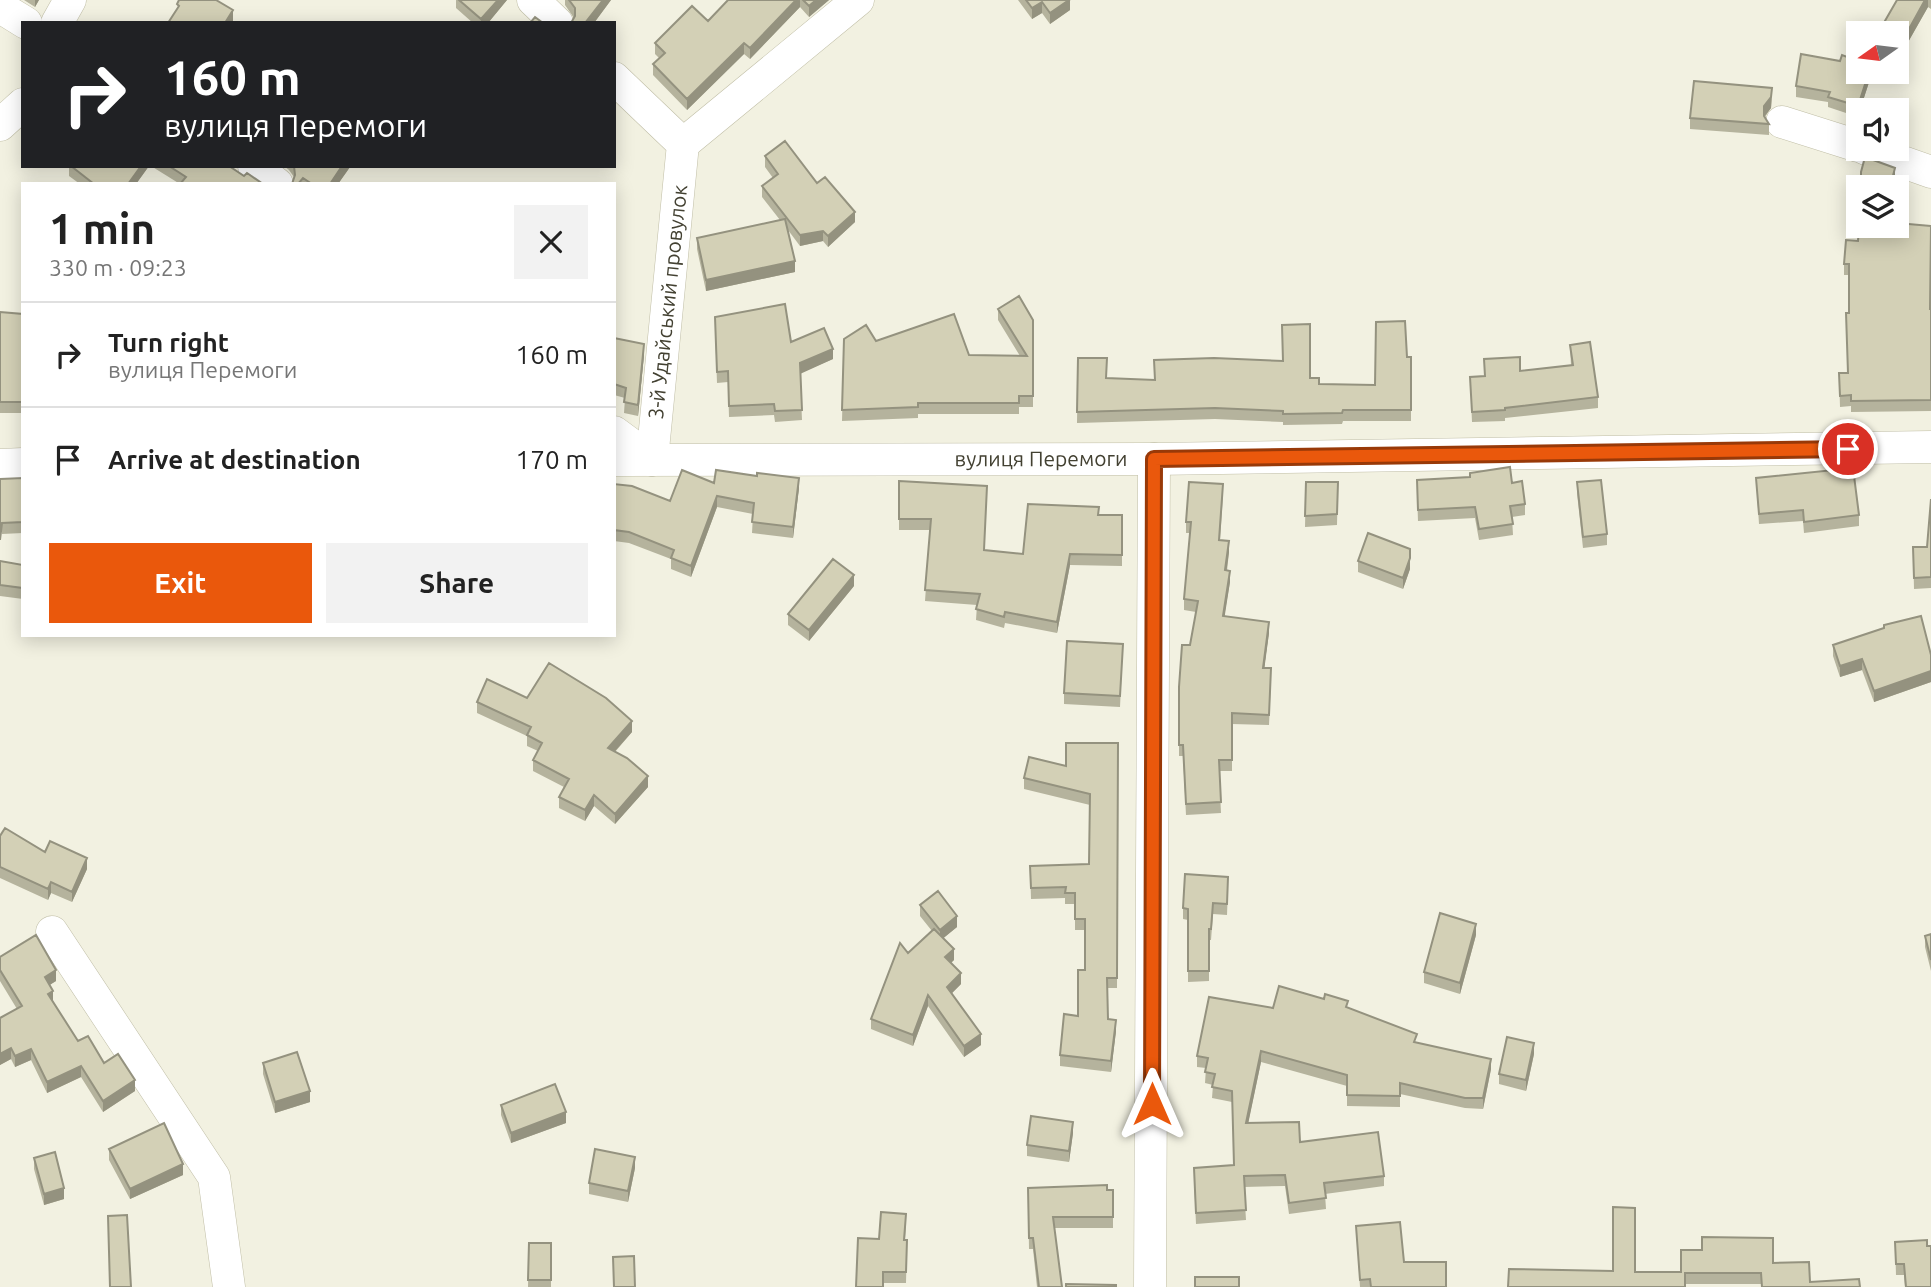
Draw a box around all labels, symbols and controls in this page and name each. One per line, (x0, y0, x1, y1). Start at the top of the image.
north arrow (1846, 21, 1909, 84)
map controls (1846, 21, 1909, 238)
icon: right (49, 49, 140, 140)
text: 160 m (164, 49, 301, 104)
button: sound (1846, 98, 1909, 161)
text: вулиця Перемоги (164, 107, 427, 143)
button: layers (1846, 175, 1909, 238)
street label: 3-й Удайський провулок (643, 183, 691, 420)
text: 1 min (49, 205, 155, 252)
button: close (514, 205, 588, 279)
text: 330 m · 09:23 (49, 255, 187, 280)
text: Turn right (108, 328, 229, 357)
icon: right (49, 336, 87, 374)
text: 160 m (516, 340, 588, 369)
text: вулиця Перемоги (108, 357, 297, 382)
pin (1818, 419, 1878, 479)
icon: arrive (1829, 430, 1867, 468)
icon: arrive (49, 441, 87, 479)
text: Arrive at destination (108, 445, 361, 474)
text: 170 m (516, 445, 588, 474)
street label: вулиця Перемоги (955, 446, 1127, 470)
button: Exit (49, 543, 312, 623)
button: Share (326, 543, 588, 623)
position arrow (1115, 1067, 1189, 1141)

